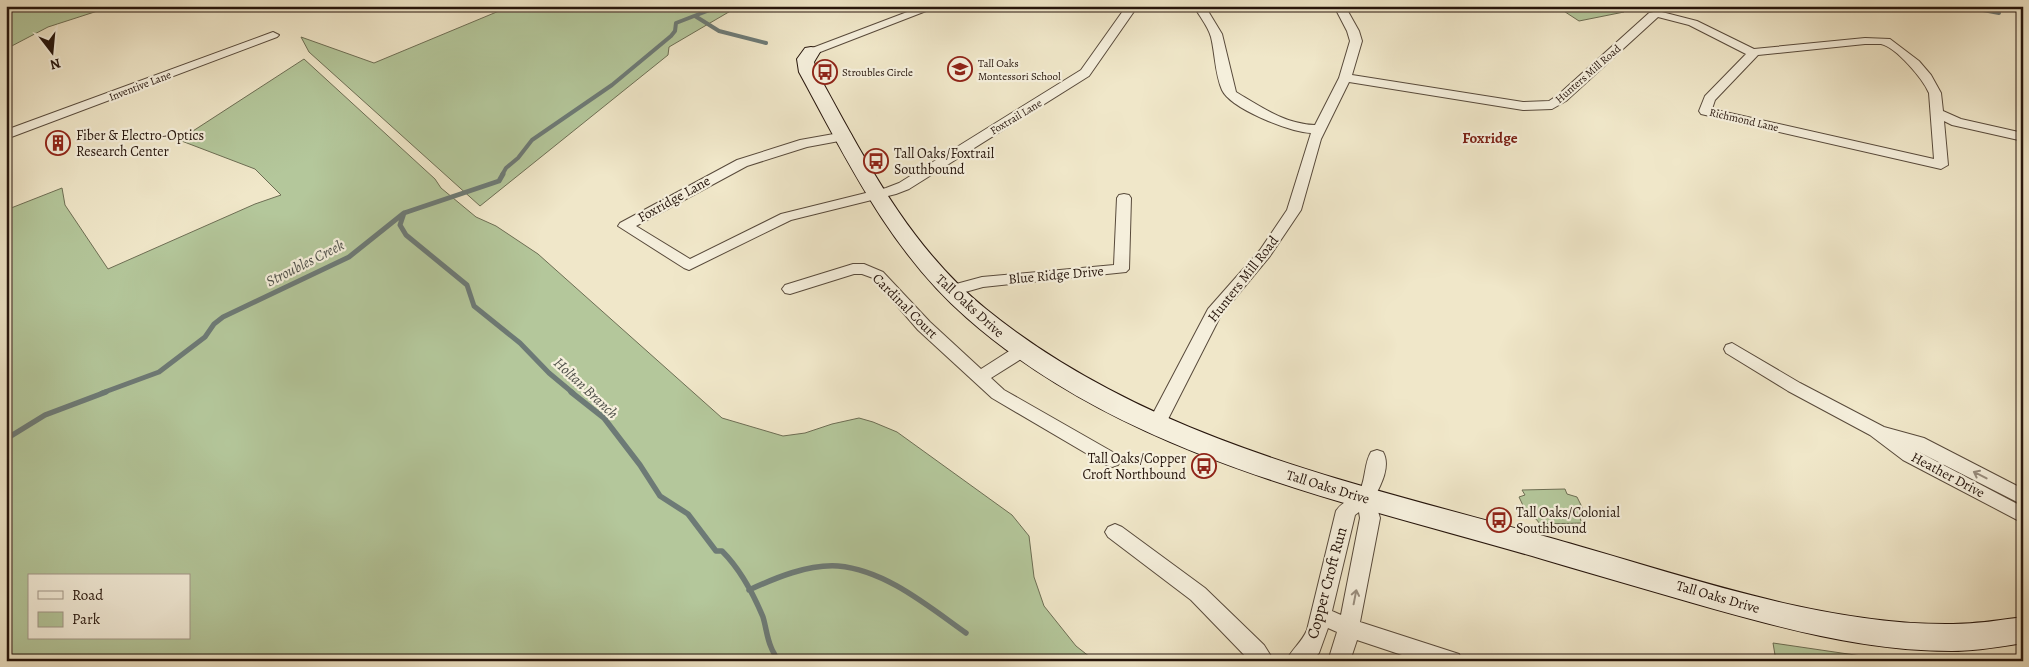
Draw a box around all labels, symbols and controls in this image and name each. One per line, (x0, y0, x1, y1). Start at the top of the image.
north arrow (28, 28, 78, 78)
street label: Hunters Mill Road (1552, 41, 1624, 107)
text: N (48, 53, 63, 75)
school or university icon: Tall Oaks Montessori School (947, 56, 973, 82)
place label: Tall Oaks Montessori School (978, 56, 1061, 84)
bus stop icon: Stroubles Circle (812, 59, 838, 85)
place label: Stroubles Circle (842, 65, 913, 80)
street label: Inventive Lane (107, 67, 173, 105)
street label: Foxtrail Lane (987, 96, 1045, 138)
street label: Richmond Lane (1708, 105, 1780, 135)
place label: Fiber & Electro-Optics Research Center (76, 126, 204, 161)
district label: Foxridge (1462, 128, 1518, 148)
building icon: Fiber & Electro-Optics Research Center (45, 130, 71, 156)
place label: Tall Oaks/Foxtrail Southbound (894, 144, 995, 179)
bus stop icon: Tall Oaks/Foxtrail Southbound (863, 148, 889, 174)
street label: Foxridge Lane (634, 171, 714, 227)
street label: Hunters Mill Road (1203, 231, 1283, 326)
water label: Stroubles Creek (263, 235, 348, 291)
street label: Blue Ridge Drive (1007, 261, 1105, 289)
street label: Cardinal Court (868, 269, 942, 343)
street label: Tall Oaks Drive (932, 270, 1008, 342)
water label: Holtan Branch (549, 353, 623, 423)
street label: Heather Drive (1908, 448, 1988, 502)
place label: Tall Oaks/Copper Croft Northbound (1082, 449, 1187, 484)
bus stop icon: Tall Oaks/Copper Croft Northbound (1191, 453, 1217, 479)
street label: Tall Oaks Drive (1284, 465, 1372, 509)
one-way arrow (1973, 470, 1988, 479)
place label: Tall Oaks/Colonial Southbound (1516, 503, 1620, 538)
bus stop icon: Tall Oaks/Colonial Southbound (1486, 507, 1512, 533)
street label: Copper Croft Run (1301, 524, 1353, 641)
legend (28, 574, 190, 640)
street label: Tall Oaks Drive (1674, 576, 1762, 618)
text: Road (72, 585, 104, 605)
one-way arrow (1351, 589, 1360, 605)
text: Park (72, 609, 101, 629)

